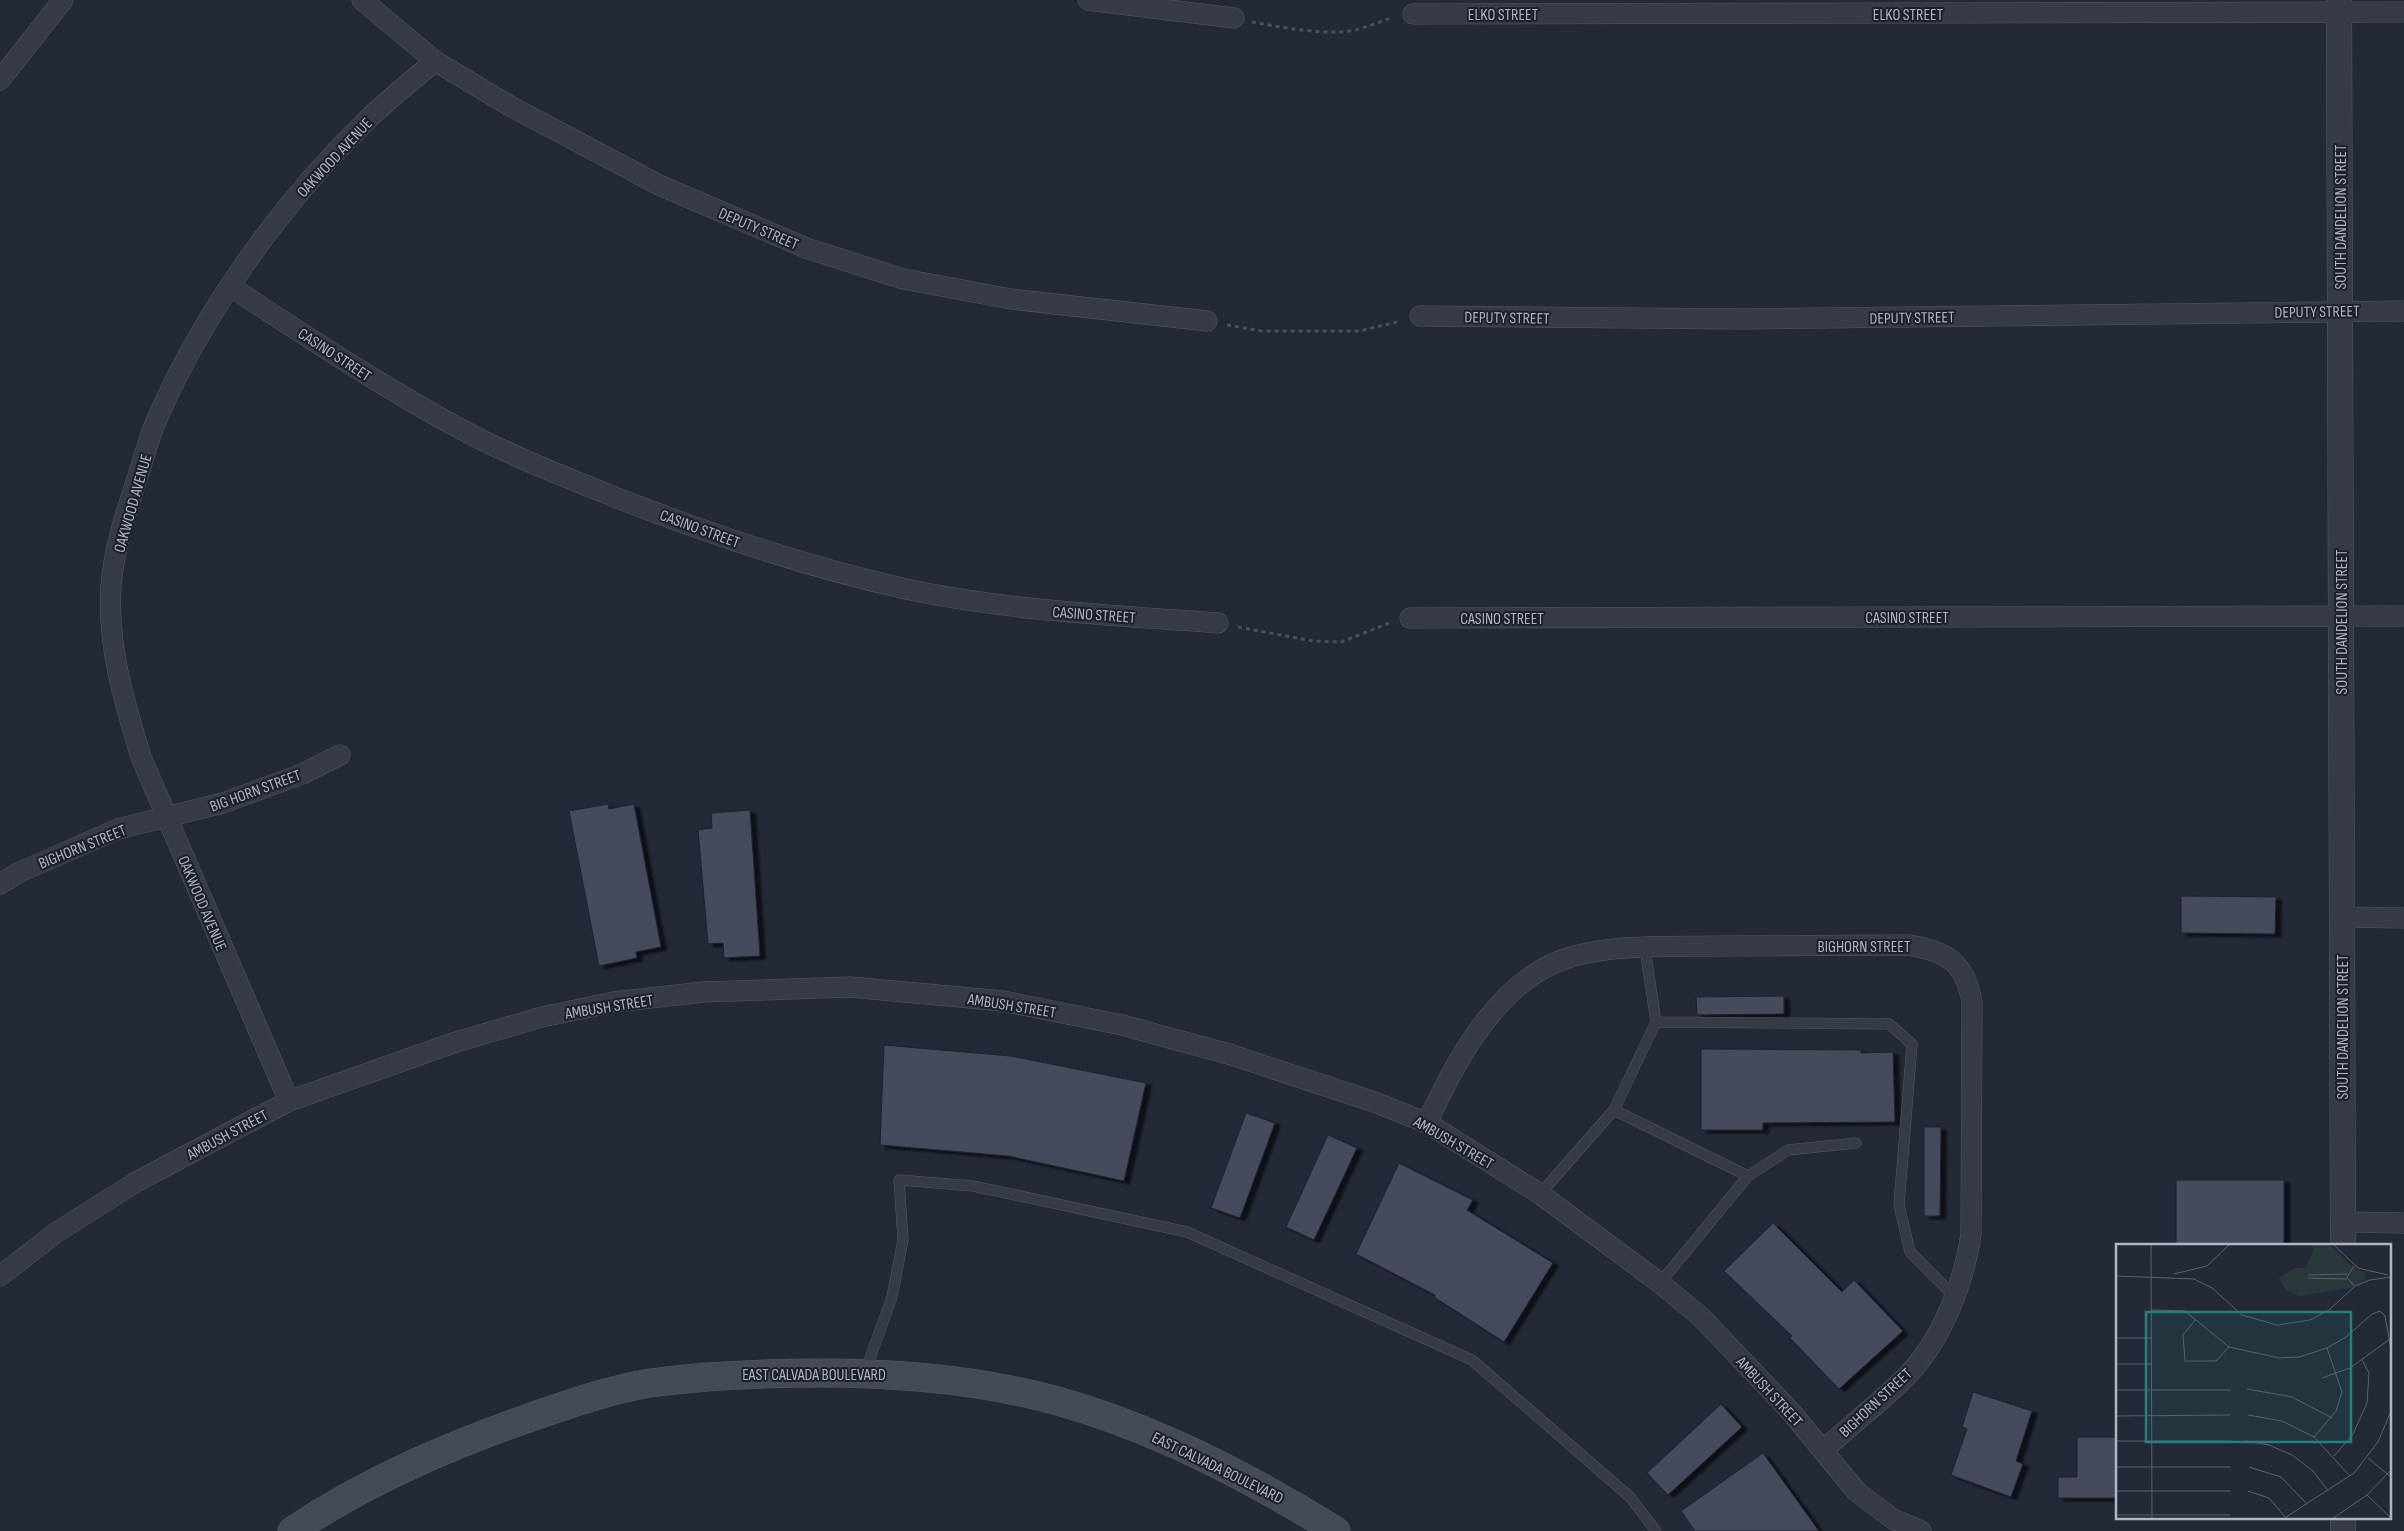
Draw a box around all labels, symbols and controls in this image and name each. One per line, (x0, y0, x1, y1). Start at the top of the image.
street label: ELKO STREET (1468, 6, 1539, 25)
street label: ELKO STREET (1873, 6, 1944, 25)
street label: OAKWOOD AVENUE (294, 114, 377, 202)
street label: SOUTH DANDELION STREET (2332, 144, 2351, 289)
street label: DEPUTY STREET (716, 204, 802, 255)
street label: DEPUTY STREET (2274, 302, 2360, 323)
street label: DEPUTY STREET (1464, 308, 1550, 329)
street label: DEPUTY STREET (1869, 308, 1955, 329)
street label: CASINO STREET (294, 325, 375, 386)
street label: OAKWOOD AVENUE (110, 452, 157, 555)
street label: CASINO STREET (657, 506, 742, 553)
street label: SOUTH DANDELION STREET (2333, 549, 2352, 694)
street label: CASINO STREET (1052, 603, 1137, 628)
street label: CASINO STREET (1865, 609, 1949, 628)
street label: CASINO STREET (1460, 610, 1544, 629)
street label: BIG HORN STREET (207, 766, 304, 817)
street label: BIGHORN STREET (36, 821, 130, 874)
street label: OAKWOOD AVENUE (173, 853, 230, 954)
street label: BIGHORN STREET (1818, 938, 1911, 957)
street label: SOUTH DANDELION STREET (2334, 954, 2353, 1099)
street label: AMBUSH STREET (965, 990, 1058, 1023)
street label: AMBUSH STREET (563, 991, 655, 1024)
street label: AMBUSH STREET (183, 1106, 272, 1165)
street label: AMBUSH STREET (1409, 1112, 1497, 1174)
inset map (2116, 1244, 2392, 1518)
street label: AMBUSH STREET (1731, 1352, 1807, 1431)
street label: BIGHORN STREET (1836, 1364, 1917, 1442)
street label: EAST CALVADA BOULEVARD (742, 1366, 886, 1385)
street label: EAST CALVADA BOULEVARD (1149, 1428, 1286, 1508)

